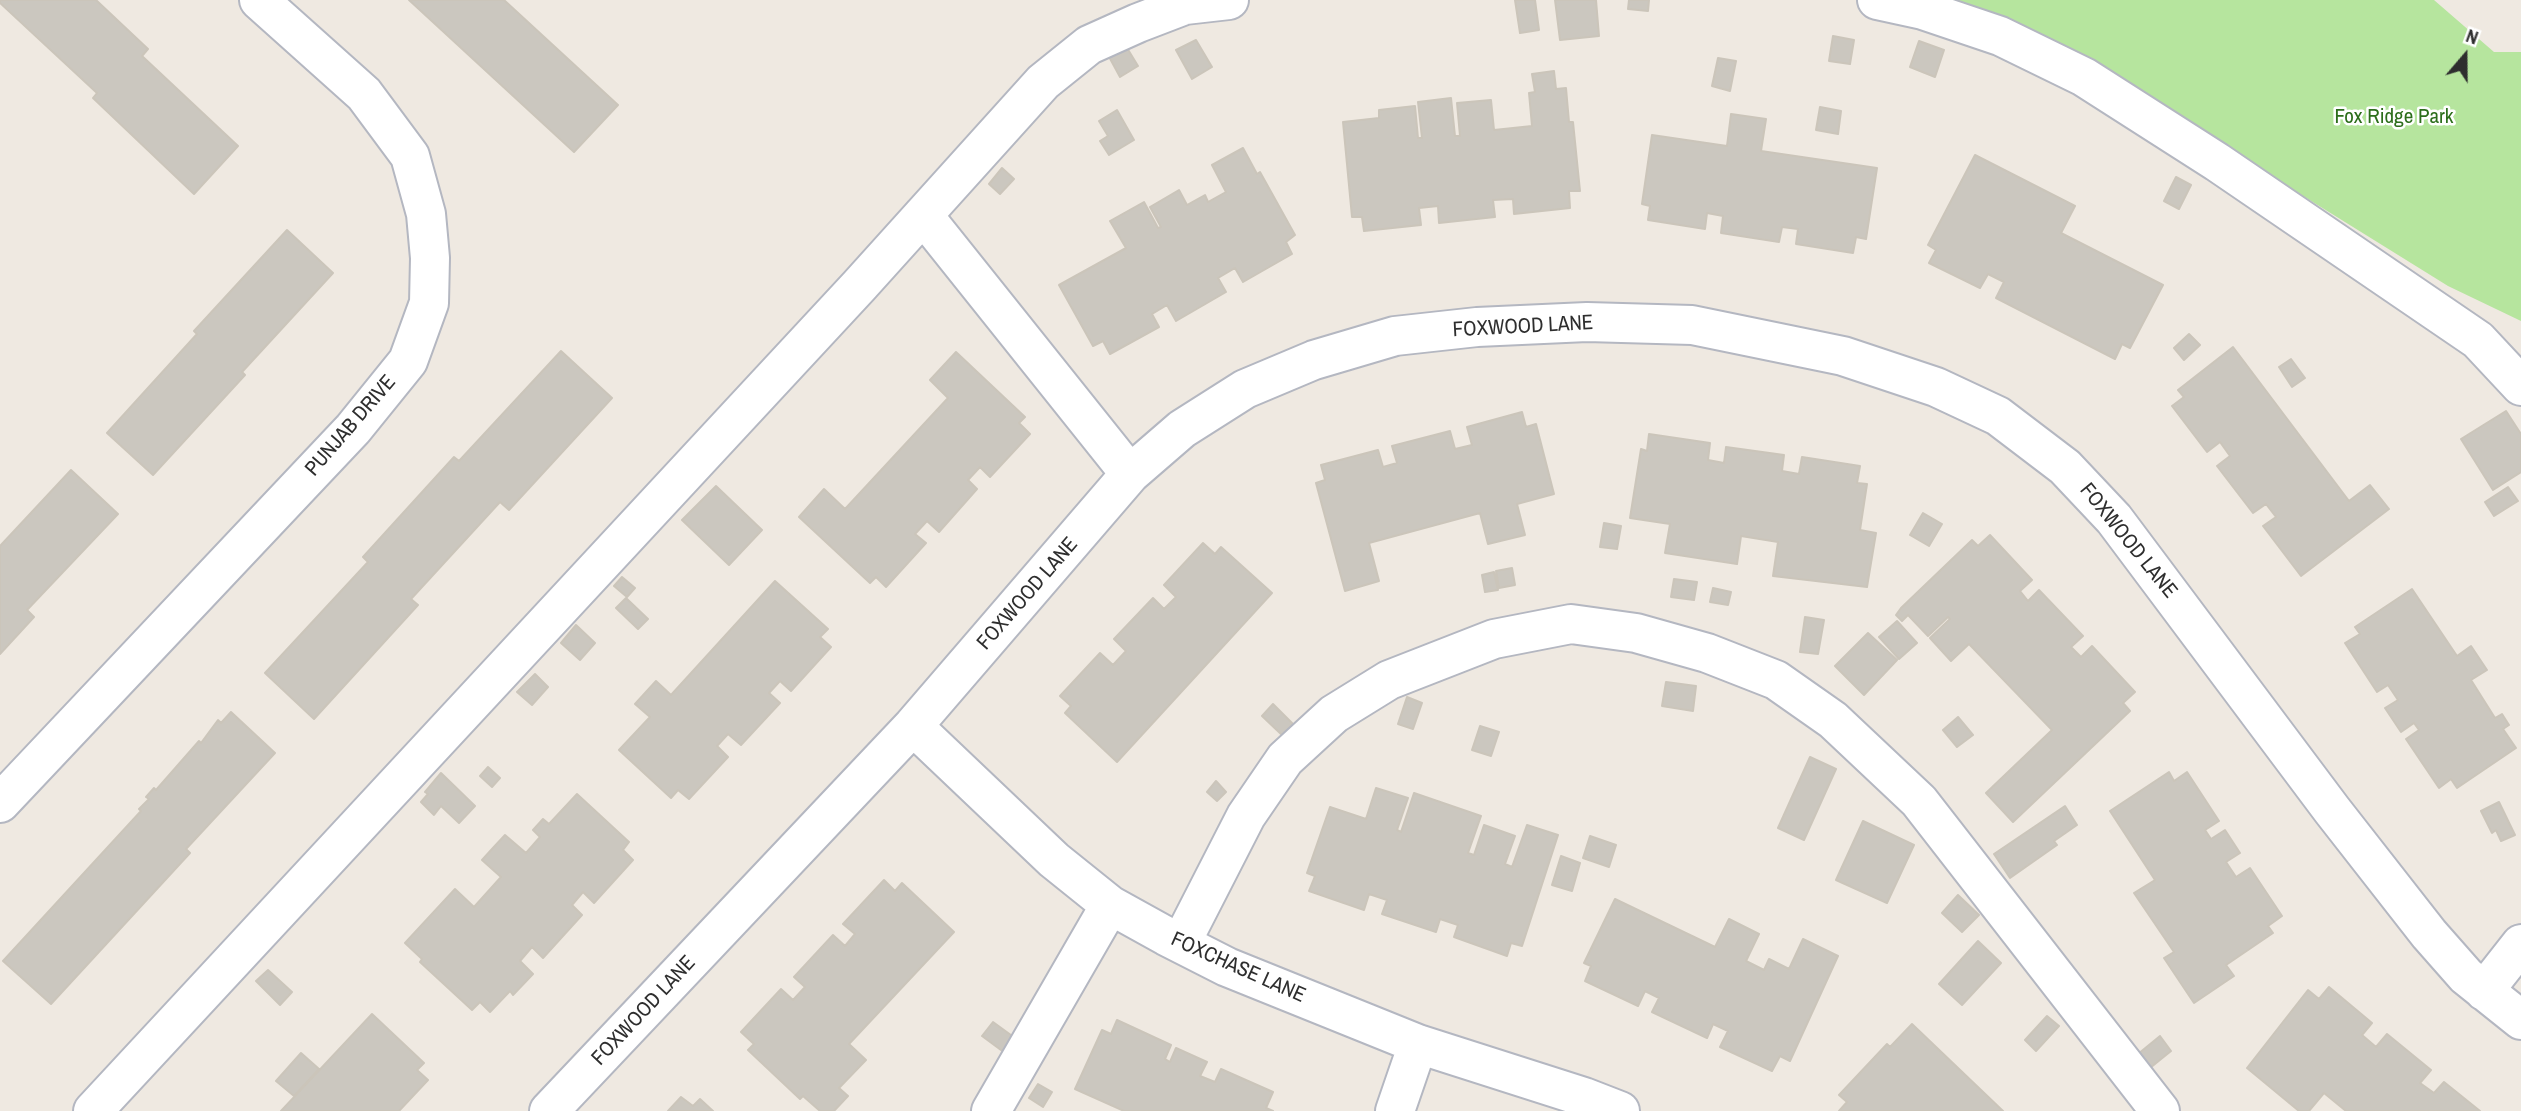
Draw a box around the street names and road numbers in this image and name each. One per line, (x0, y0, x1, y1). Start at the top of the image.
street label: FOXWOOD LANE (1452, 311, 1594, 343)
street label: PUNJAB DRIVE (300, 370, 402, 482)
street label: FOXWOOD LANE (2074, 478, 2182, 604)
street label: FOXWOOD LANE (972, 533, 1084, 655)
street label: FOXCHASE LANE (1167, 927, 1309, 1009)
street label: FOXWOOD LANE (587, 951, 701, 1071)

